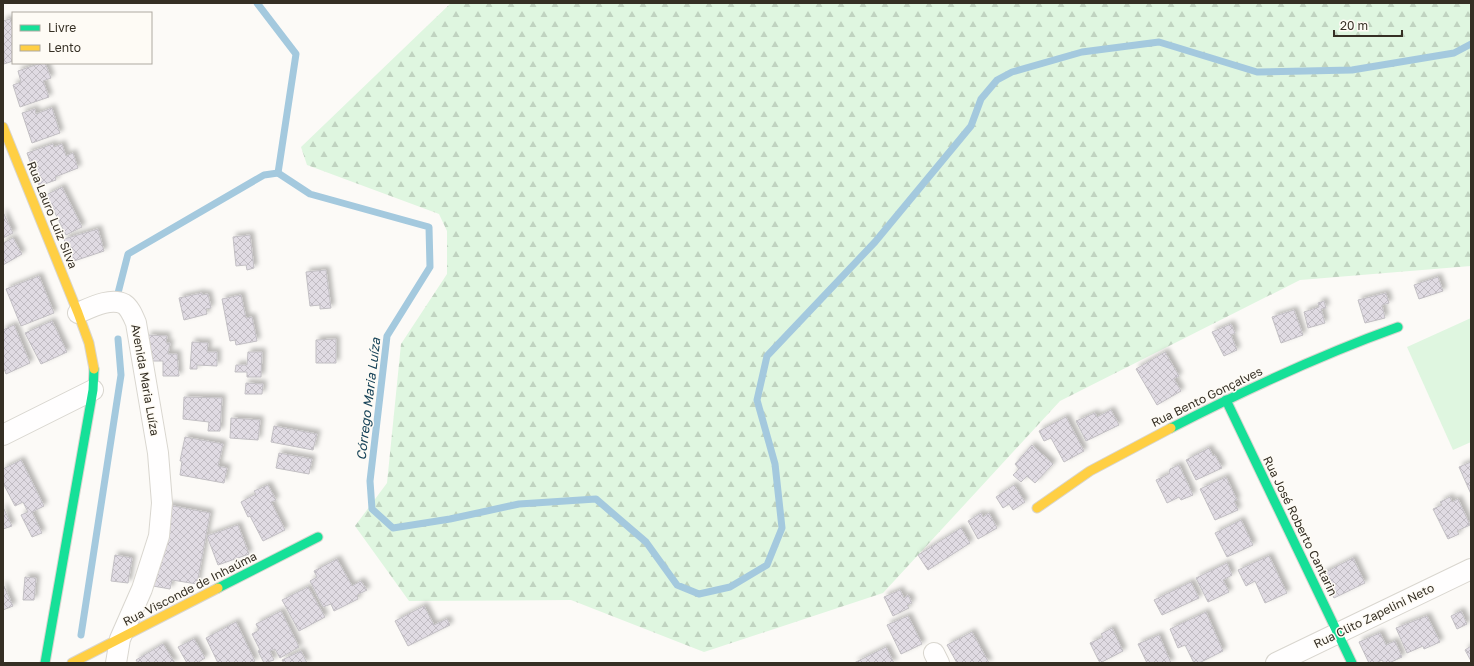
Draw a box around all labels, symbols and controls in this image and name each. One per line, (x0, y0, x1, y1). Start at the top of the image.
legend (12, 12, 152, 64)
scale bar (1334, 12, 1402, 38)
text: 20 m (1340, 18, 1368, 33)
text: Livre (48, 20, 76, 35)
text: Lento (48, 40, 81, 55)
street label: Rua Lauro Luiz Silva (24, 159, 81, 271)
street label: Avenida Maria Luíza (128, 323, 163, 437)
water label: Córrego Maria Luíza (353, 336, 384, 461)
street label: Rua Bento Gonçalves (1149, 363, 1265, 430)
street label: Rua José Roberto Cantarin (1260, 453, 1341, 598)
street label: Rua Visconde de Inhaúma (120, 548, 259, 629)
street label: Rua Clito Zapelini Neto (1311, 580, 1436, 651)

